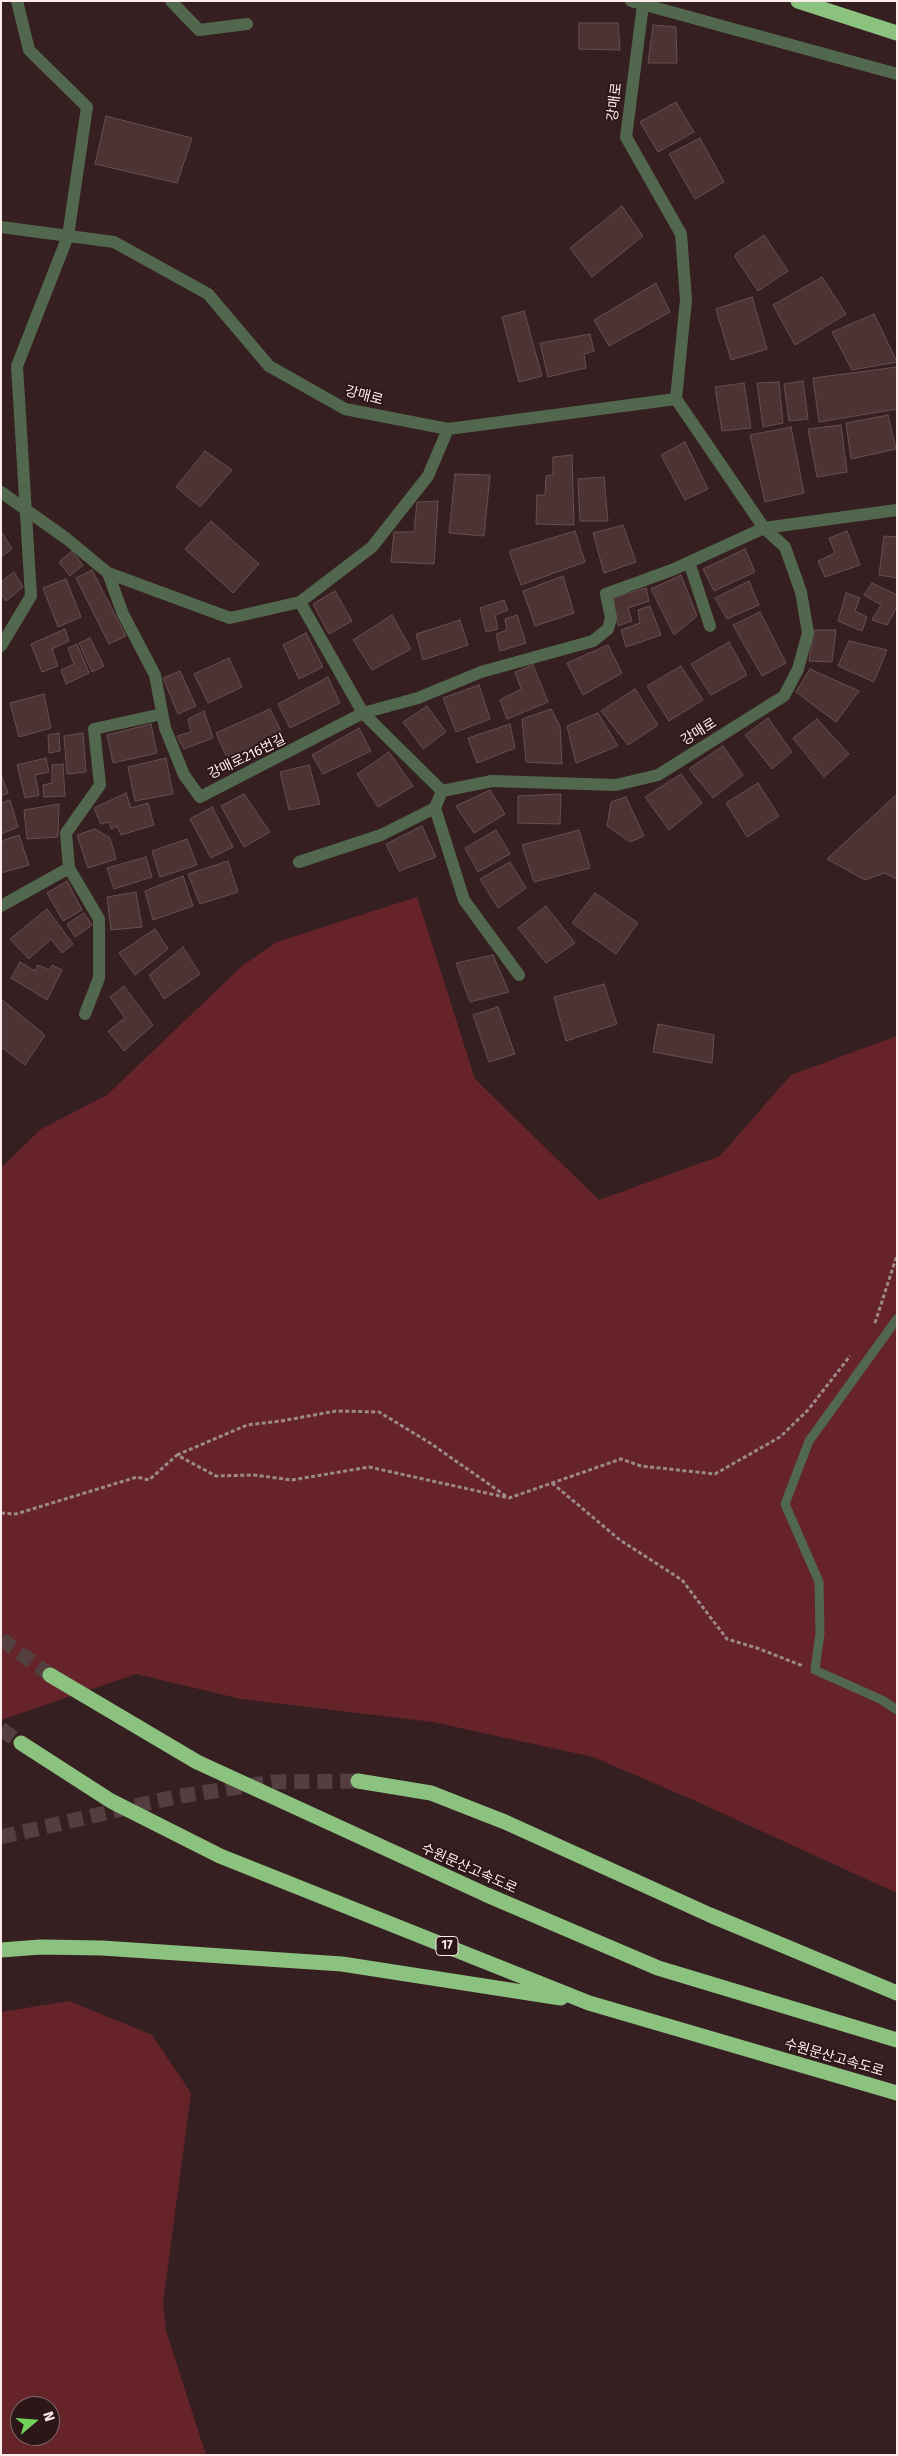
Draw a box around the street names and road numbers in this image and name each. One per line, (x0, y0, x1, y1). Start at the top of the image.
street label: 강매로 (604, 82, 626, 122)
street label: 강매로 (343, 383, 385, 409)
street label: 강매로 (678, 715, 720, 749)
street label: 강매로216번길 (205, 731, 289, 783)
street label: 수원문산고속도로 (419, 1840, 519, 1898)
road number: 17 (436, 1936, 458, 1955)
street label: 수원문산고속도로 (782, 2036, 886, 2080)

